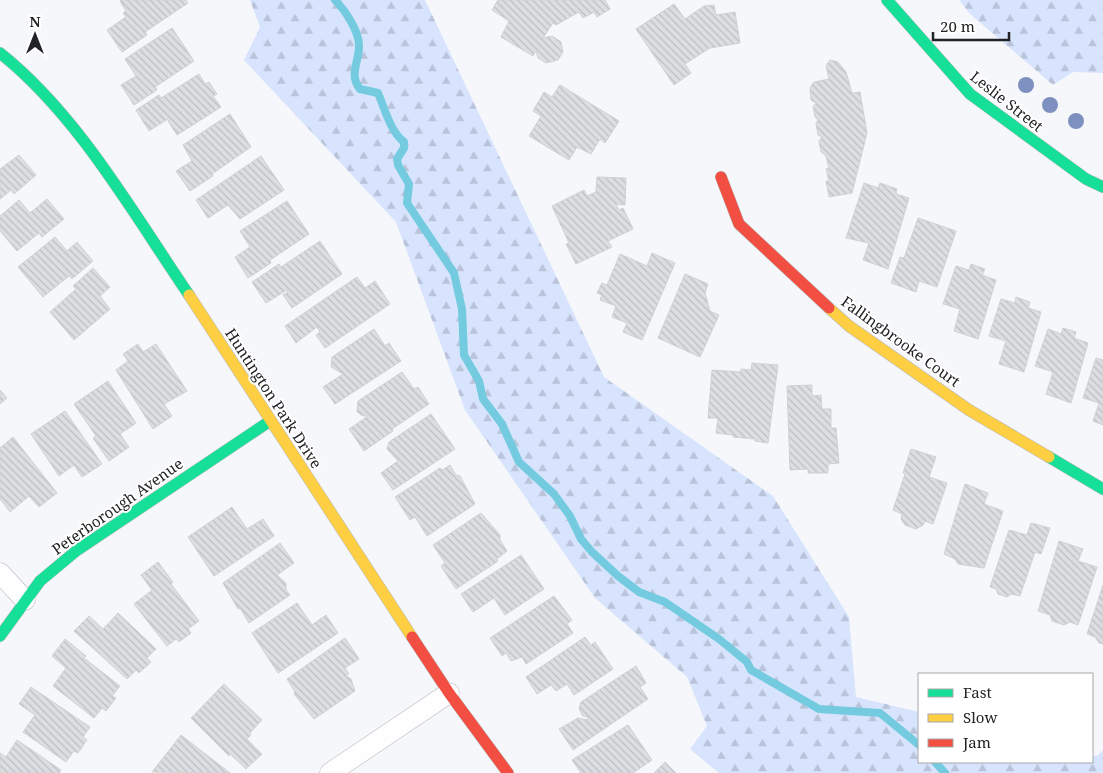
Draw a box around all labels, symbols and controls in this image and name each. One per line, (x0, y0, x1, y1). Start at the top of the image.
north arrow (10, 10, 60, 60)
scale bar (933, 10, 1009, 42)
text: N (29, 12, 41, 31)
text: 20 m (940, 16, 975, 36)
street label: Leslie Street (966, 66, 1048, 136)
street label: Fallingbrooke Court (838, 291, 964, 391)
street label: Huntington Park Drive (221, 324, 327, 472)
street label: Peterborough Avenue (48, 453, 186, 559)
legend (918, 673, 1093, 763)
text: Fast (963, 682, 992, 702)
text: Slow (963, 707, 997, 727)
text: Jam (962, 732, 991, 752)

